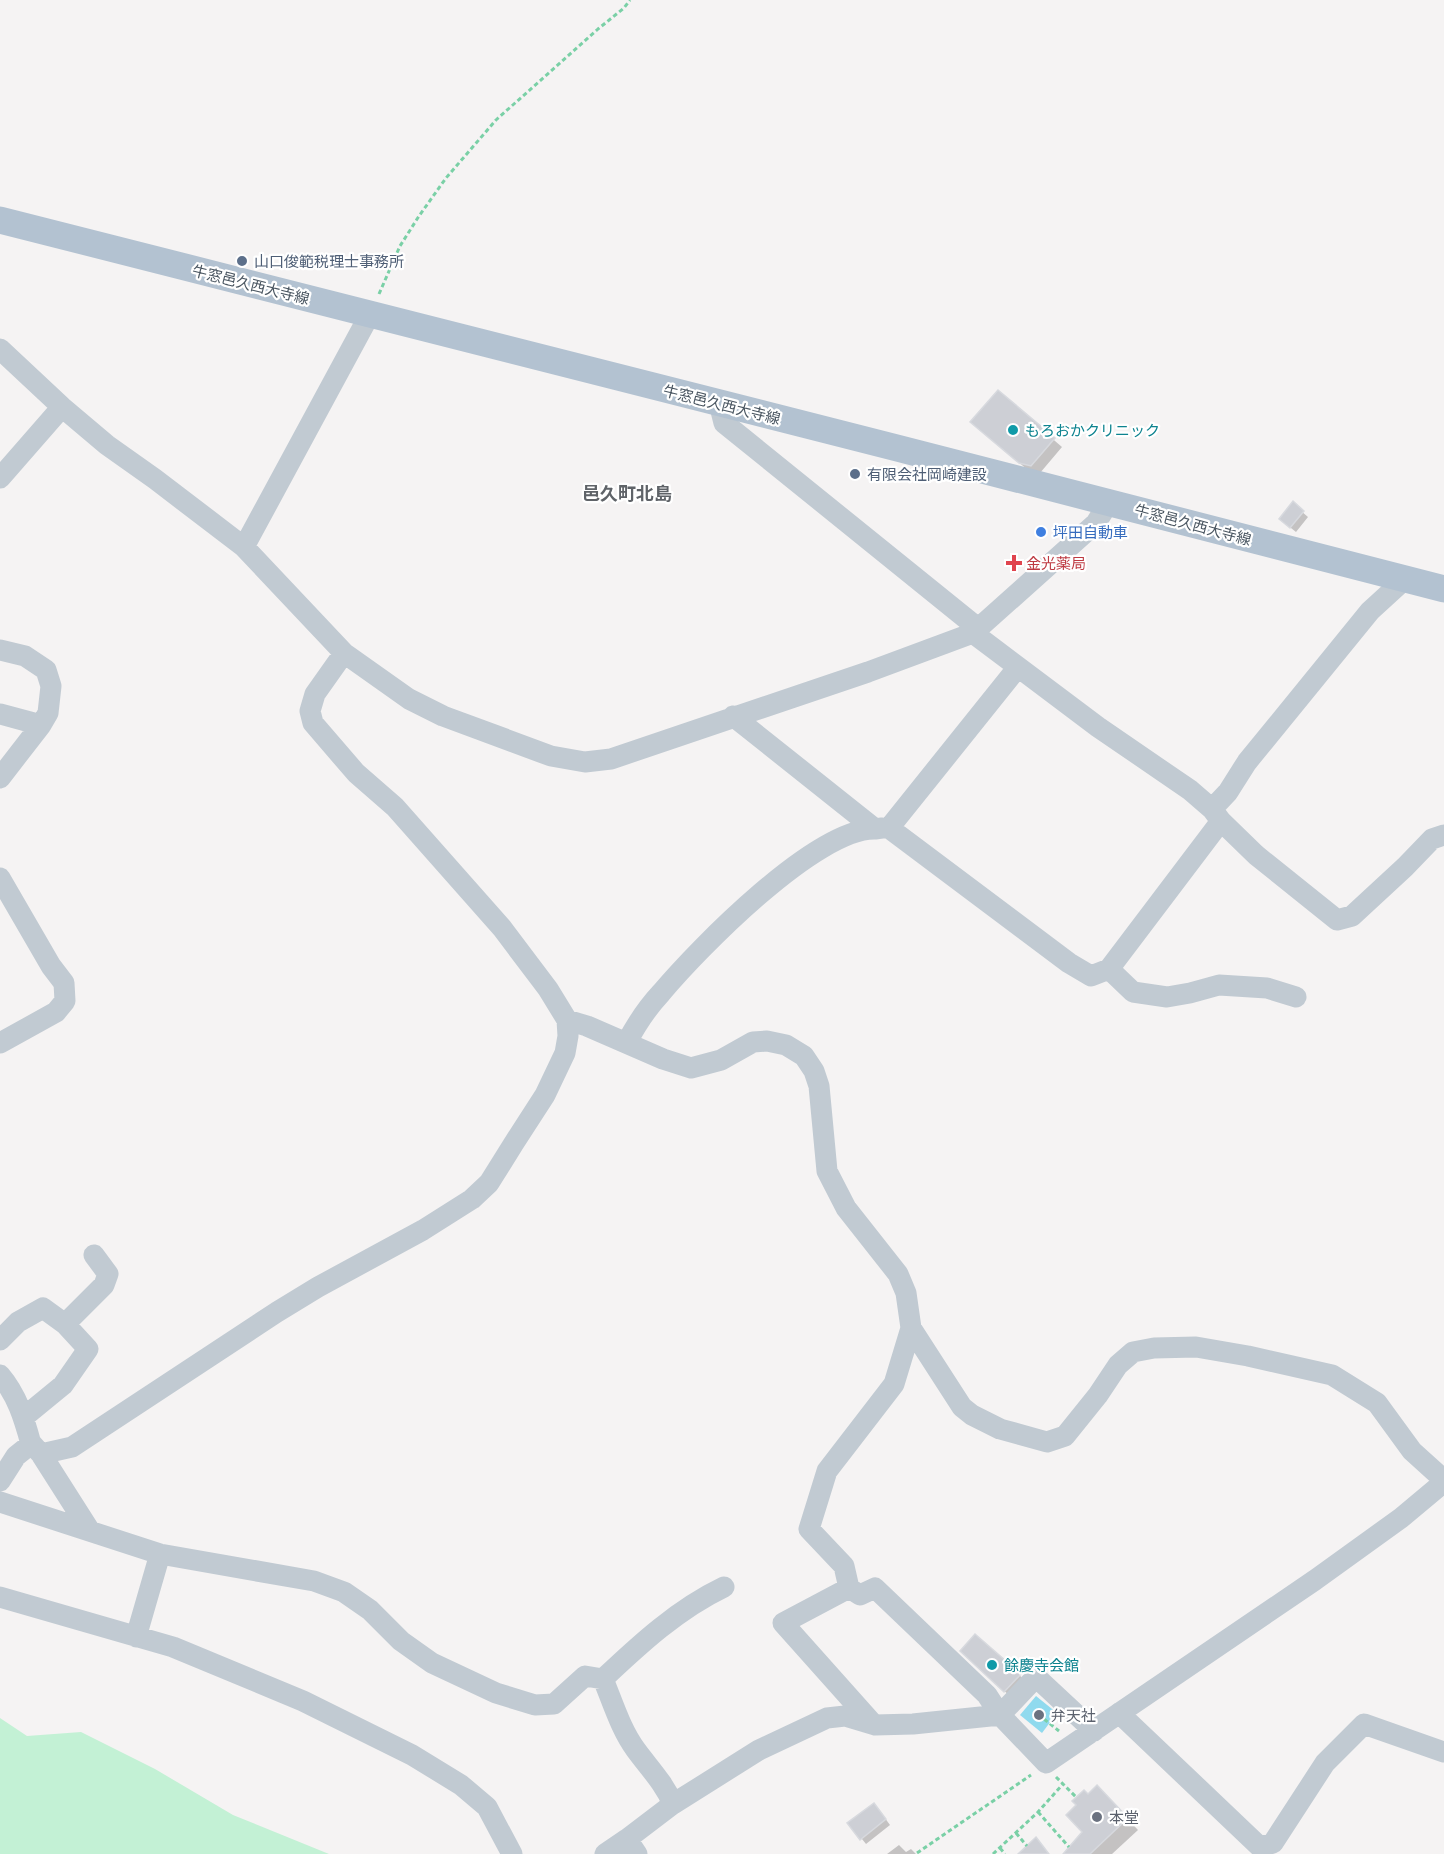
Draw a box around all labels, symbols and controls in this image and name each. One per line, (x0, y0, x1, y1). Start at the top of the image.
place label: 山口俊範税理士事務所 (254, 251, 404, 271)
marker: 山口俊範税理士事務所 (235, 254, 249, 268)
street label: 牛窓邑久西大寺線 (190, 260, 312, 308)
street label: 牛窓邑久西大寺線 (661, 380, 783, 428)
place label: もろおかクリニック (1025, 420, 1160, 440)
marker: もろおかクリニック (1006, 423, 1020, 437)
place label: 有限会社岡崎建設 (867, 464, 987, 484)
marker: 有限会社岡崎建設 (848, 467, 862, 481)
district label: 邑久町北島 (582, 481, 672, 505)
street label: 牛窓邑久西大寺線 (1132, 499, 1254, 549)
place label: 坪田自動車 (1053, 522, 1128, 542)
marker: 坪田自動車 (1034, 525, 1048, 539)
place label: 金光薬局 (1026, 553, 1086, 573)
marker: 金光薬局 (1007, 556, 1021, 570)
place label: 餘慶寺会館 (1004, 1655, 1079, 1675)
marker: 餘慶寺会館 (985, 1658, 999, 1672)
place label: 弁天社 (1051, 1705, 1096, 1725)
marker: 弁天社 (1032, 1708, 1046, 1722)
place label: 本堂 (1109, 1807, 1139, 1827)
marker: 本堂 (1090, 1810, 1104, 1824)

